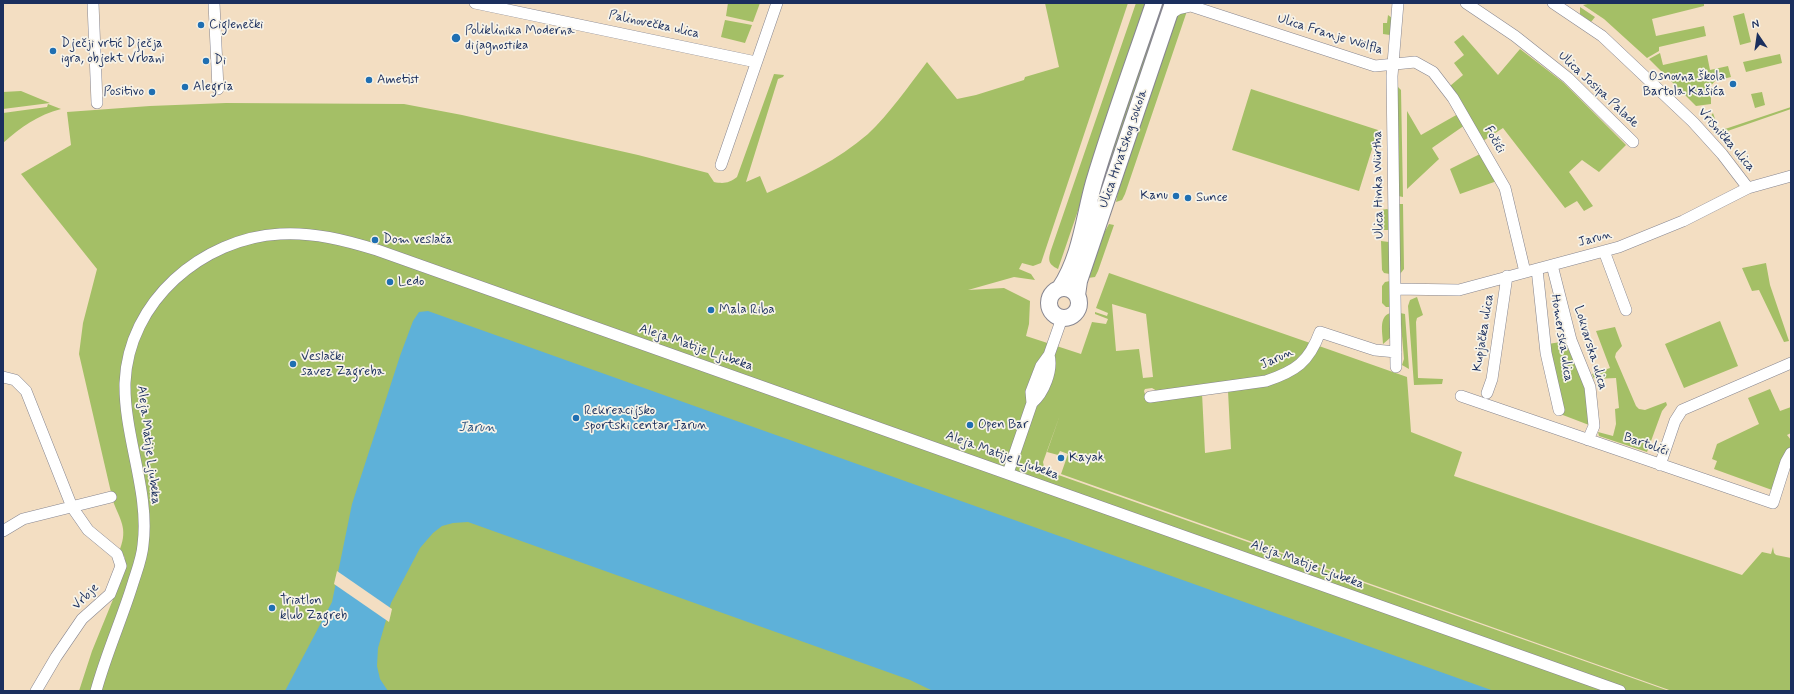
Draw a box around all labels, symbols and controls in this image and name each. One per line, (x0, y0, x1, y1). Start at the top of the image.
street label: Palinovečka ulica (607, 8, 701, 42)
street label: Ulica Franje Wölfla (1275, 12, 1385, 58)
north arrow (1738, 16, 1778, 56)
place label: Ciglenečki (209, 17, 263, 33)
text: N (1750, 17, 1760, 32)
marker: Ciglenečki (196, 20, 206, 30)
place label: Poliklinika Moderna dijagnostika (465, 23, 575, 54)
marker: Poliklinika Moderna dijagnostika (450, 32, 462, 44)
place label: Dječji vrtić Dječja igra, objekt Vrbani (61, 36, 165, 67)
marker: Dječji vrtić Dječja igra, objekt Vrbani (48, 46, 58, 56)
street label: Ulica Josipa Palade (1554, 48, 1642, 132)
place label: Di (214, 53, 226, 69)
marker: Di (201, 56, 211, 66)
place label: Osnovna škola Bartola Kašića (1643, 69, 1725, 100)
place label: Ametist (377, 72, 419, 88)
marker: Ametist (364, 75, 374, 85)
place label: Alegria (193, 79, 233, 95)
marker: Osnovna škola Bartola Kašića (1728, 79, 1738, 89)
marker: Alegria (180, 82, 190, 92)
place label: Positivo (103, 84, 144, 100)
marker: Positivo (147, 87, 157, 97)
street label: Ulica Hrvatskog sokola (1096, 88, 1152, 210)
street label: Vrisnička ulica (1694, 105, 1758, 175)
street label: Fočići (1480, 124, 1508, 156)
street label: Ulica Hinka Würtha (1370, 131, 1388, 239)
place label: Kanu (1140, 188, 1168, 204)
place label: Sunce (1196, 190, 1228, 206)
marker: Kanu (1171, 191, 1181, 201)
marker: Sunce (1183, 193, 1193, 203)
street label: Jarun (1576, 227, 1614, 251)
place label: Dom veslača (383, 232, 452, 248)
marker: Dom veslača (370, 235, 380, 245)
place label: Ledo (398, 274, 424, 290)
marker: Ledo (385, 277, 395, 287)
street label: Kupjačka ulica (1470, 293, 1498, 373)
street label: Homerska ulica (1546, 293, 1576, 383)
place label: Mala Riba (719, 302, 775, 318)
street label: Lokvarska ulica (1570, 304, 1610, 392)
marker: Mala Riba (706, 305, 716, 315)
street label: Aleja Matije Ljubeka (637, 321, 755, 375)
street label: Jarun (1258, 345, 1296, 373)
place label: Veslački savez Zagreba (301, 349, 384, 380)
marker: Veslački savez Zagreba (288, 359, 298, 369)
street label: Aleja Matije Ljubeka (133, 385, 163, 505)
place label: Rekreacijsko sportski centar Jarun (584, 403, 708, 434)
marker: Rekreacijsko sportski centar Jarun (571, 413, 581, 423)
place label: Open Bar (978, 417, 1028, 433)
water label: Jarun (459, 420, 495, 436)
marker: Open Bar (965, 420, 975, 430)
street label: Aleja Matije Ljubeka (943, 428, 1061, 484)
street label: Bartolići (1621, 430, 1671, 460)
place label: Kayak (1069, 450, 1104, 466)
marker: Kayak (1056, 453, 1066, 463)
street label: Aleja Matije Ljubeka (1248, 537, 1366, 593)
street label: Vrbje (69, 580, 103, 614)
place label: Triatlon klub Zagreb (280, 593, 347, 624)
marker: Triatlon klub Zagreb (267, 603, 277, 613)

